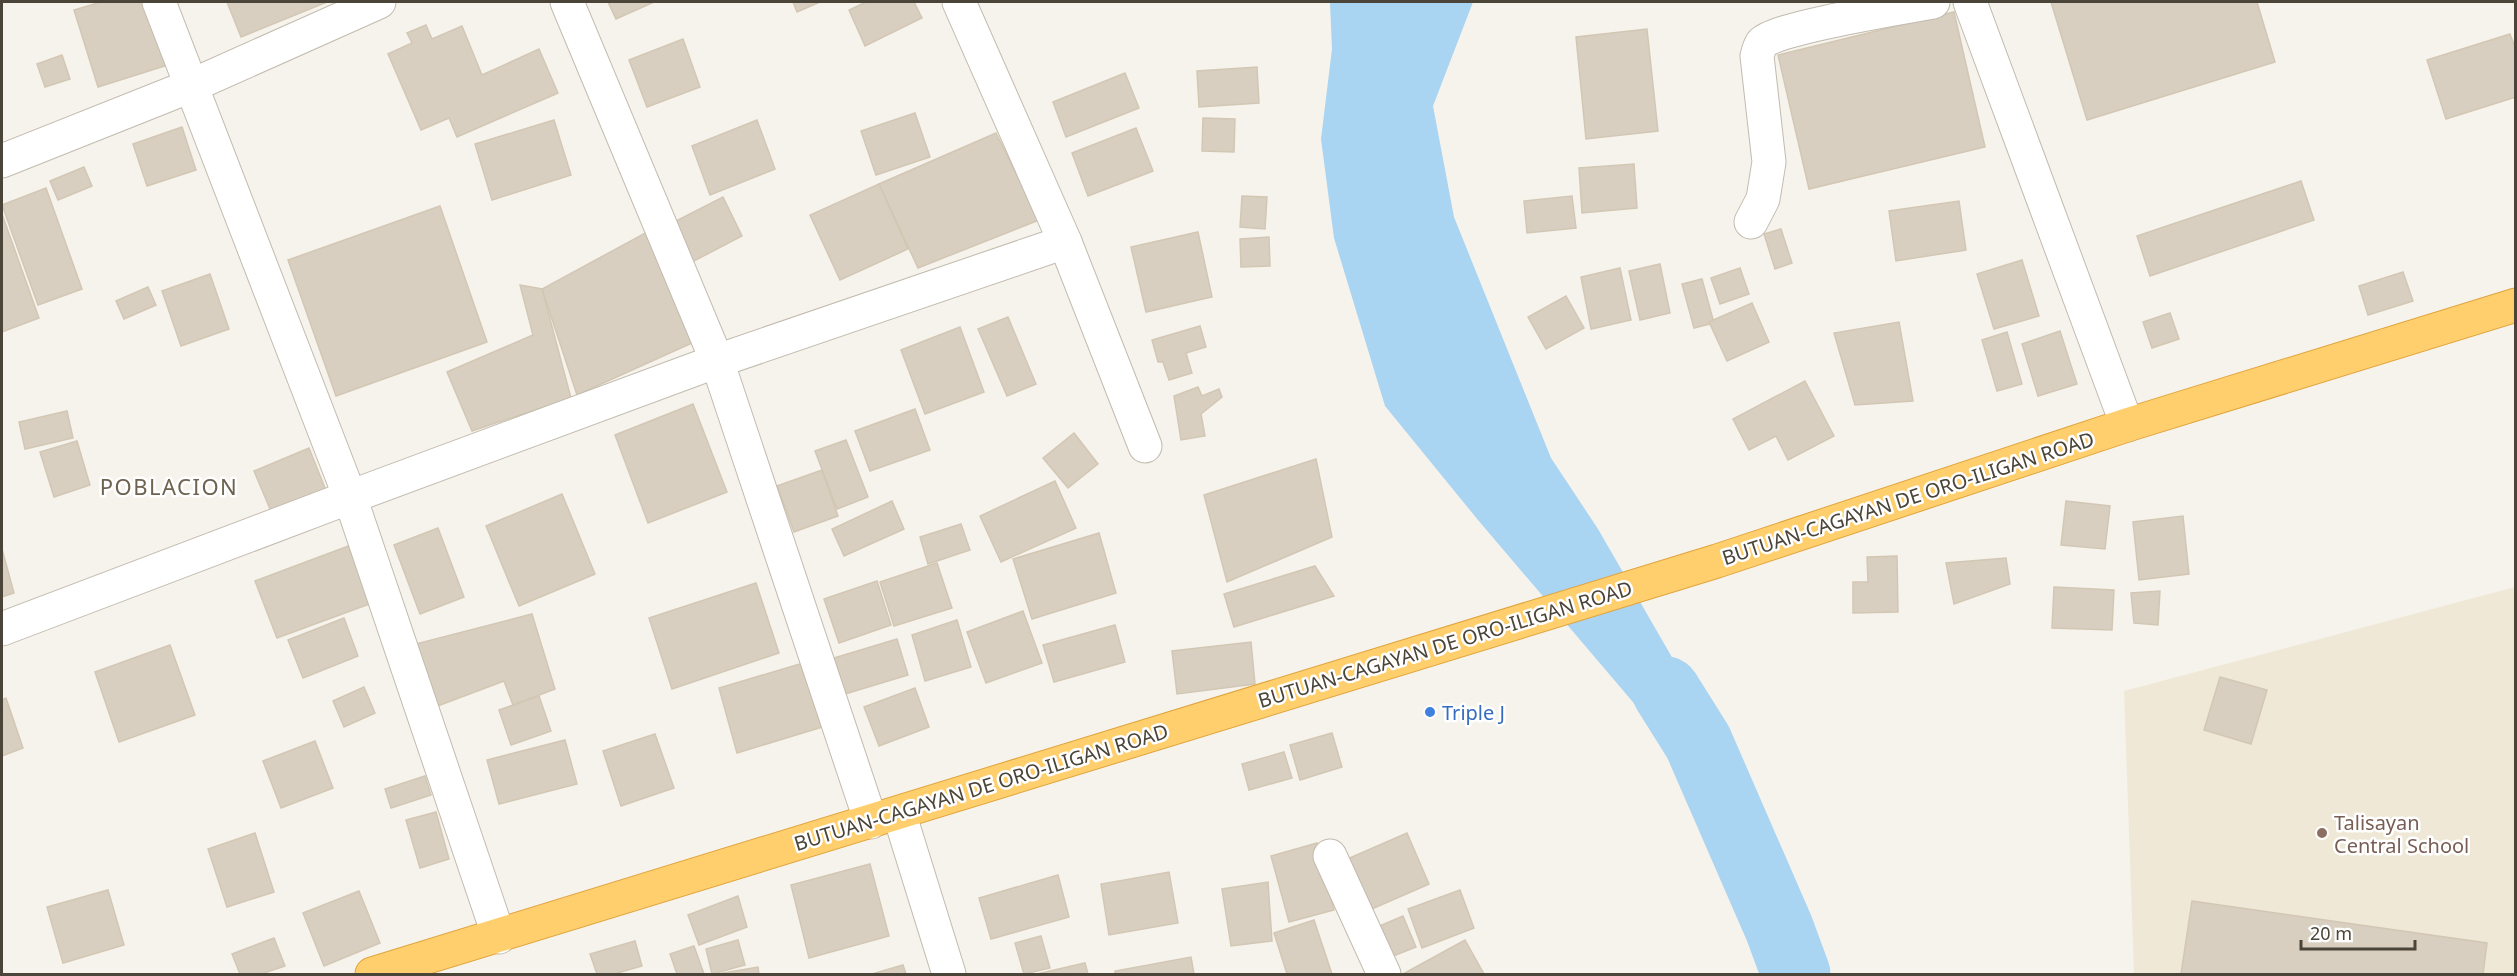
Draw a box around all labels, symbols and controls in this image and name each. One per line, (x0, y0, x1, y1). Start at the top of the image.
street label: BUTUAN-CAGAYAN DE ORO-ILIGAN ROAD (1718, 425, 2098, 571)
district label: POBLACION (100, 471, 238, 501)
street label: BUTUAN-CAGAYAN DE ORO-ILIGAN ROAD (1255, 574, 1635, 714)
place label: Triple J (1442, 699, 1505, 726)
marker: Triple J (1423, 705, 1437, 719)
street label: BUTUAN-CAGAYAN DE ORO-ILIGAN ROAD (791, 717, 1171, 857)
place label: Talisayan Central School (2334, 809, 2469, 859)
marker: Talisayan Central School (2315, 826, 2329, 840)
scale bar (2301, 913, 2415, 951)
text: 20 m (2310, 921, 2352, 945)

